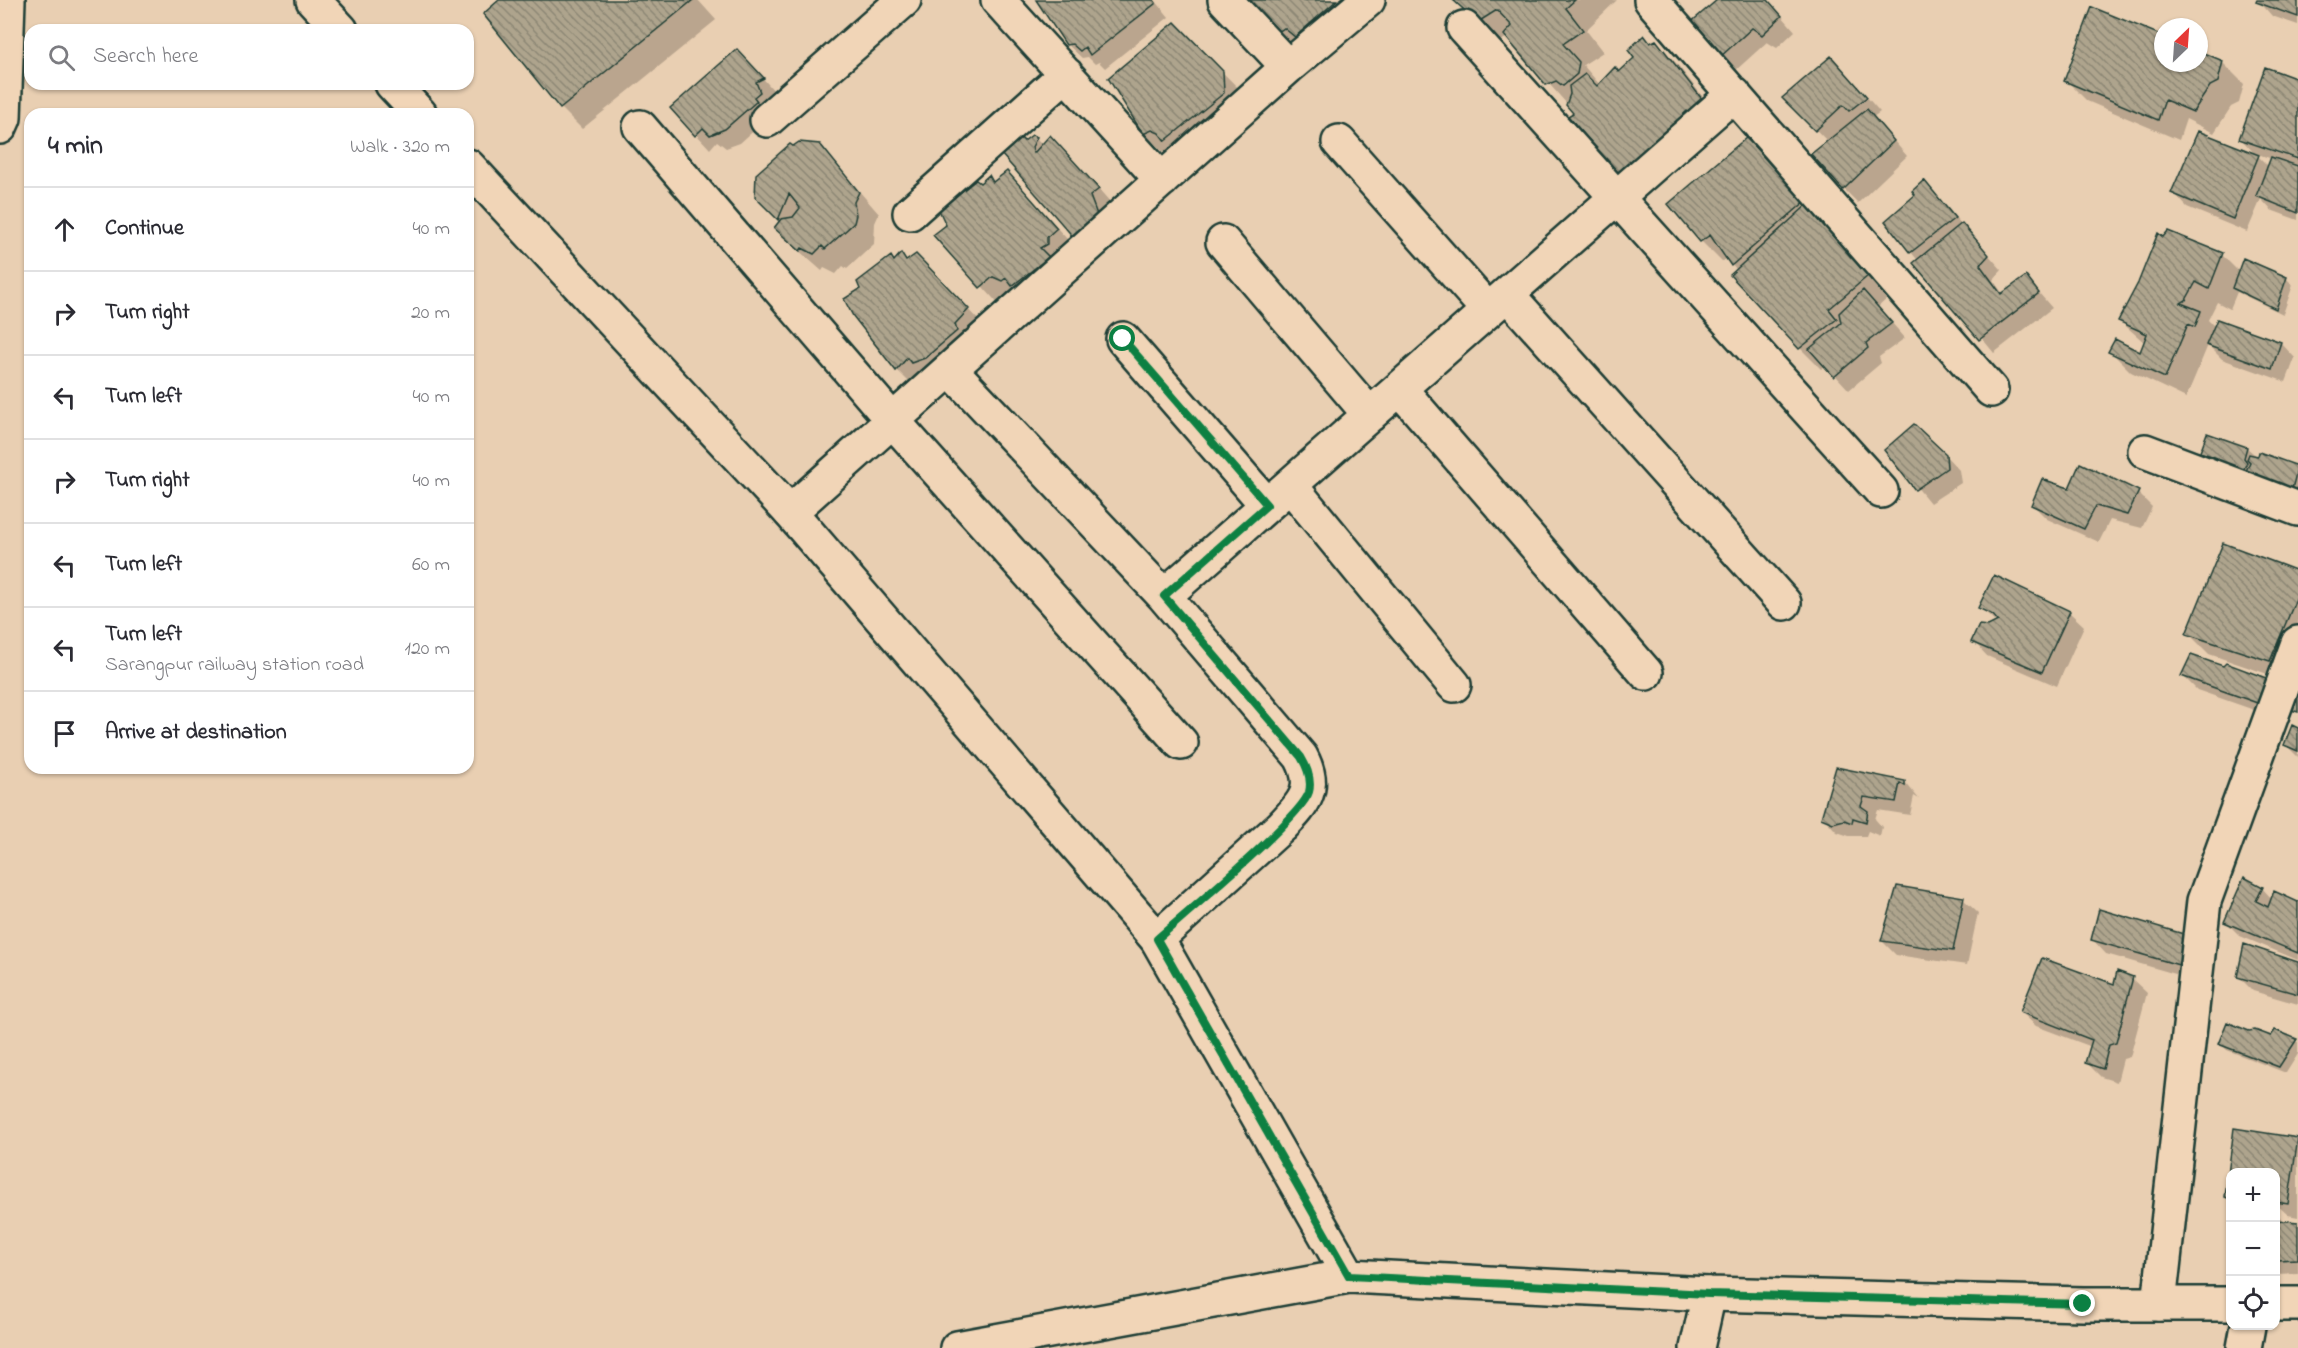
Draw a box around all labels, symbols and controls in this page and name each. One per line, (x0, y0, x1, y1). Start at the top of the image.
north arrow (2154, 18, 2208, 72)
search box (24, 24, 474, 90)
icon: search (45, 41, 78, 74)
text: Search here (93, 41, 198, 73)
text: 4 min (48, 128, 103, 166)
text: Walk · 320 m (350, 133, 450, 162)
icon: ahead (48, 213, 81, 246)
text: Continue (105, 213, 184, 245)
text: 40 m (413, 215, 450, 244)
icon: right (48, 297, 81, 330)
text: Turn right (105, 297, 190, 329)
text: 20 m (411, 299, 450, 328)
route start (1109, 325, 1135, 351)
icon: left (48, 381, 81, 414)
text: Turn left (105, 381, 182, 413)
text: 40 m (413, 383, 450, 412)
icon: right (48, 465, 81, 498)
text: Turn right (105, 465, 190, 497)
text: 40 m (413, 467, 450, 496)
icon: left (48, 549, 81, 582)
text: Turn left (105, 549, 182, 581)
text: 60 m (412, 551, 450, 580)
text: Turn left (105, 619, 182, 651)
icon: left (48, 633, 81, 666)
text: 120 m (405, 635, 450, 664)
text: Sarangpur railway station road (105, 651, 364, 680)
icon: arrive (48, 717, 81, 750)
text: Arrive at destination (105, 717, 287, 749)
map controls (2226, 1168, 2280, 1330)
button: + (2226, 1168, 2280, 1222)
button: − (2226, 1222, 2280, 1276)
button: locate (2226, 1276, 2280, 1330)
route end (2069, 1290, 2095, 1316)

